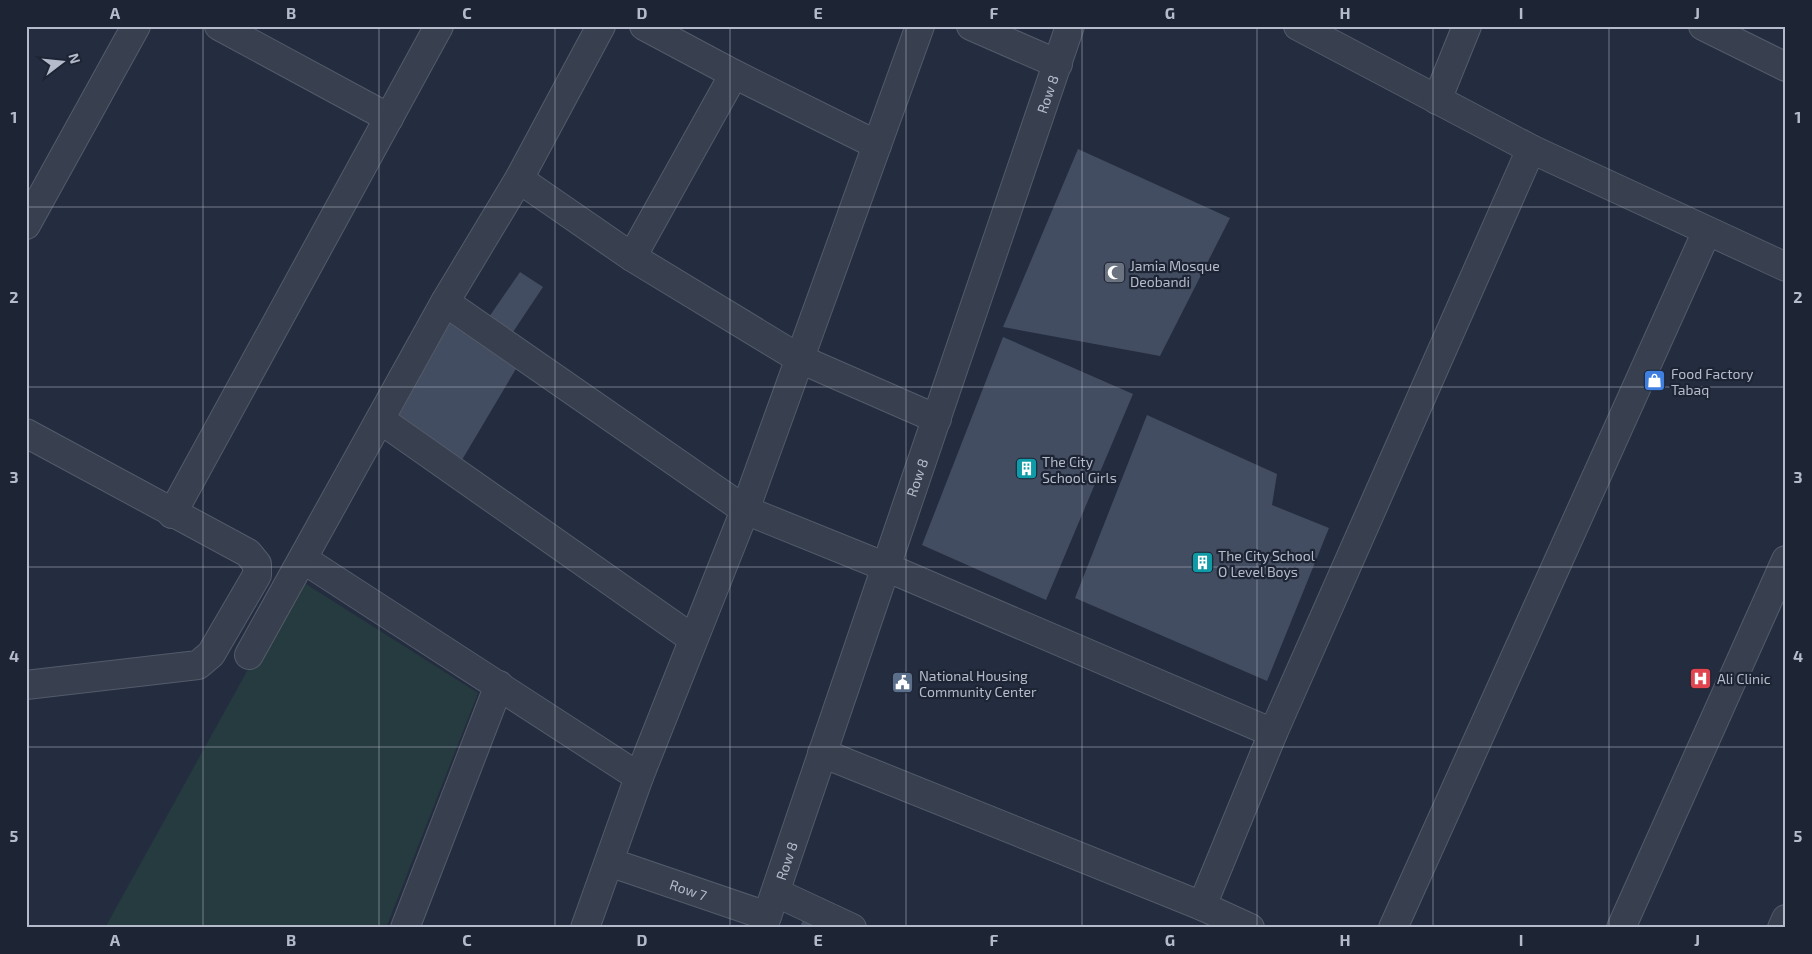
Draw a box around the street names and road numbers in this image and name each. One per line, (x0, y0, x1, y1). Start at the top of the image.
street label: Row 8 (1032, 73, 1061, 115)
street label: Row 8 (902, 456, 931, 499)
street label: Row 8 (771, 839, 800, 882)
street label: Row 7 (668, 875, 709, 903)

